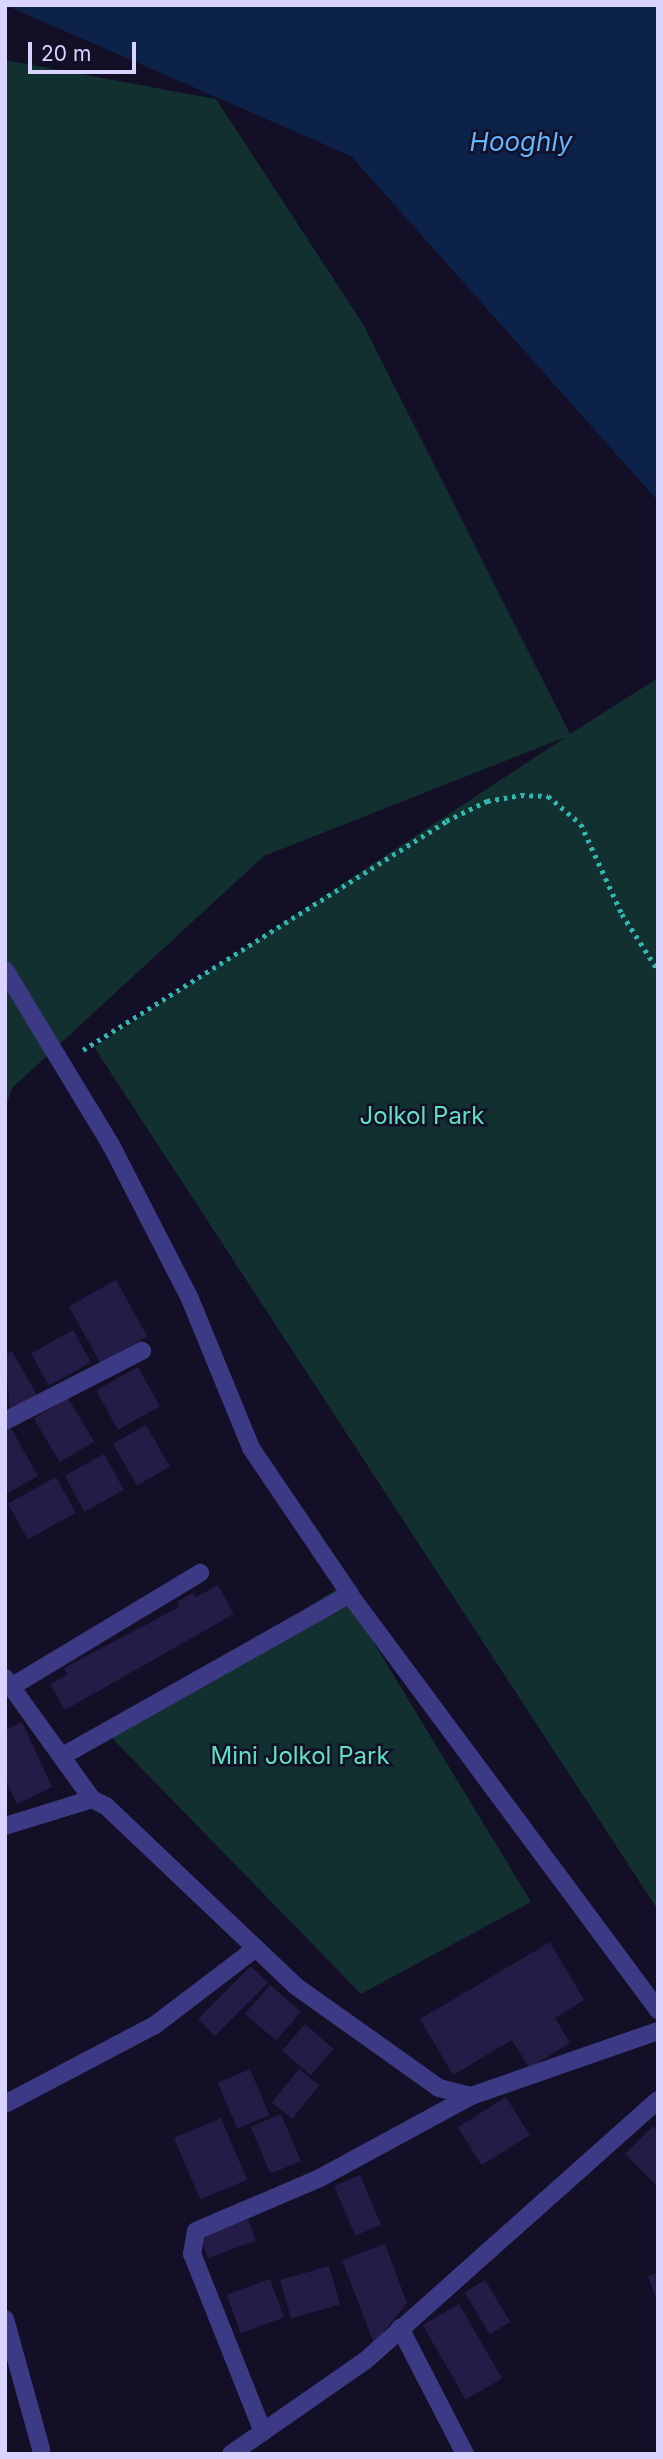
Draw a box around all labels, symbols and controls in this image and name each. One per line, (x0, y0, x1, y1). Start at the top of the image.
scale bar (32, 28, 140, 72)
text: 20 m (41, 41, 91, 66)
water label: Hooghly (470, 126, 572, 158)
park label: Jolkol Park (360, 1102, 484, 1130)
park label: Mini Jolkol Park (210, 1742, 390, 1770)

